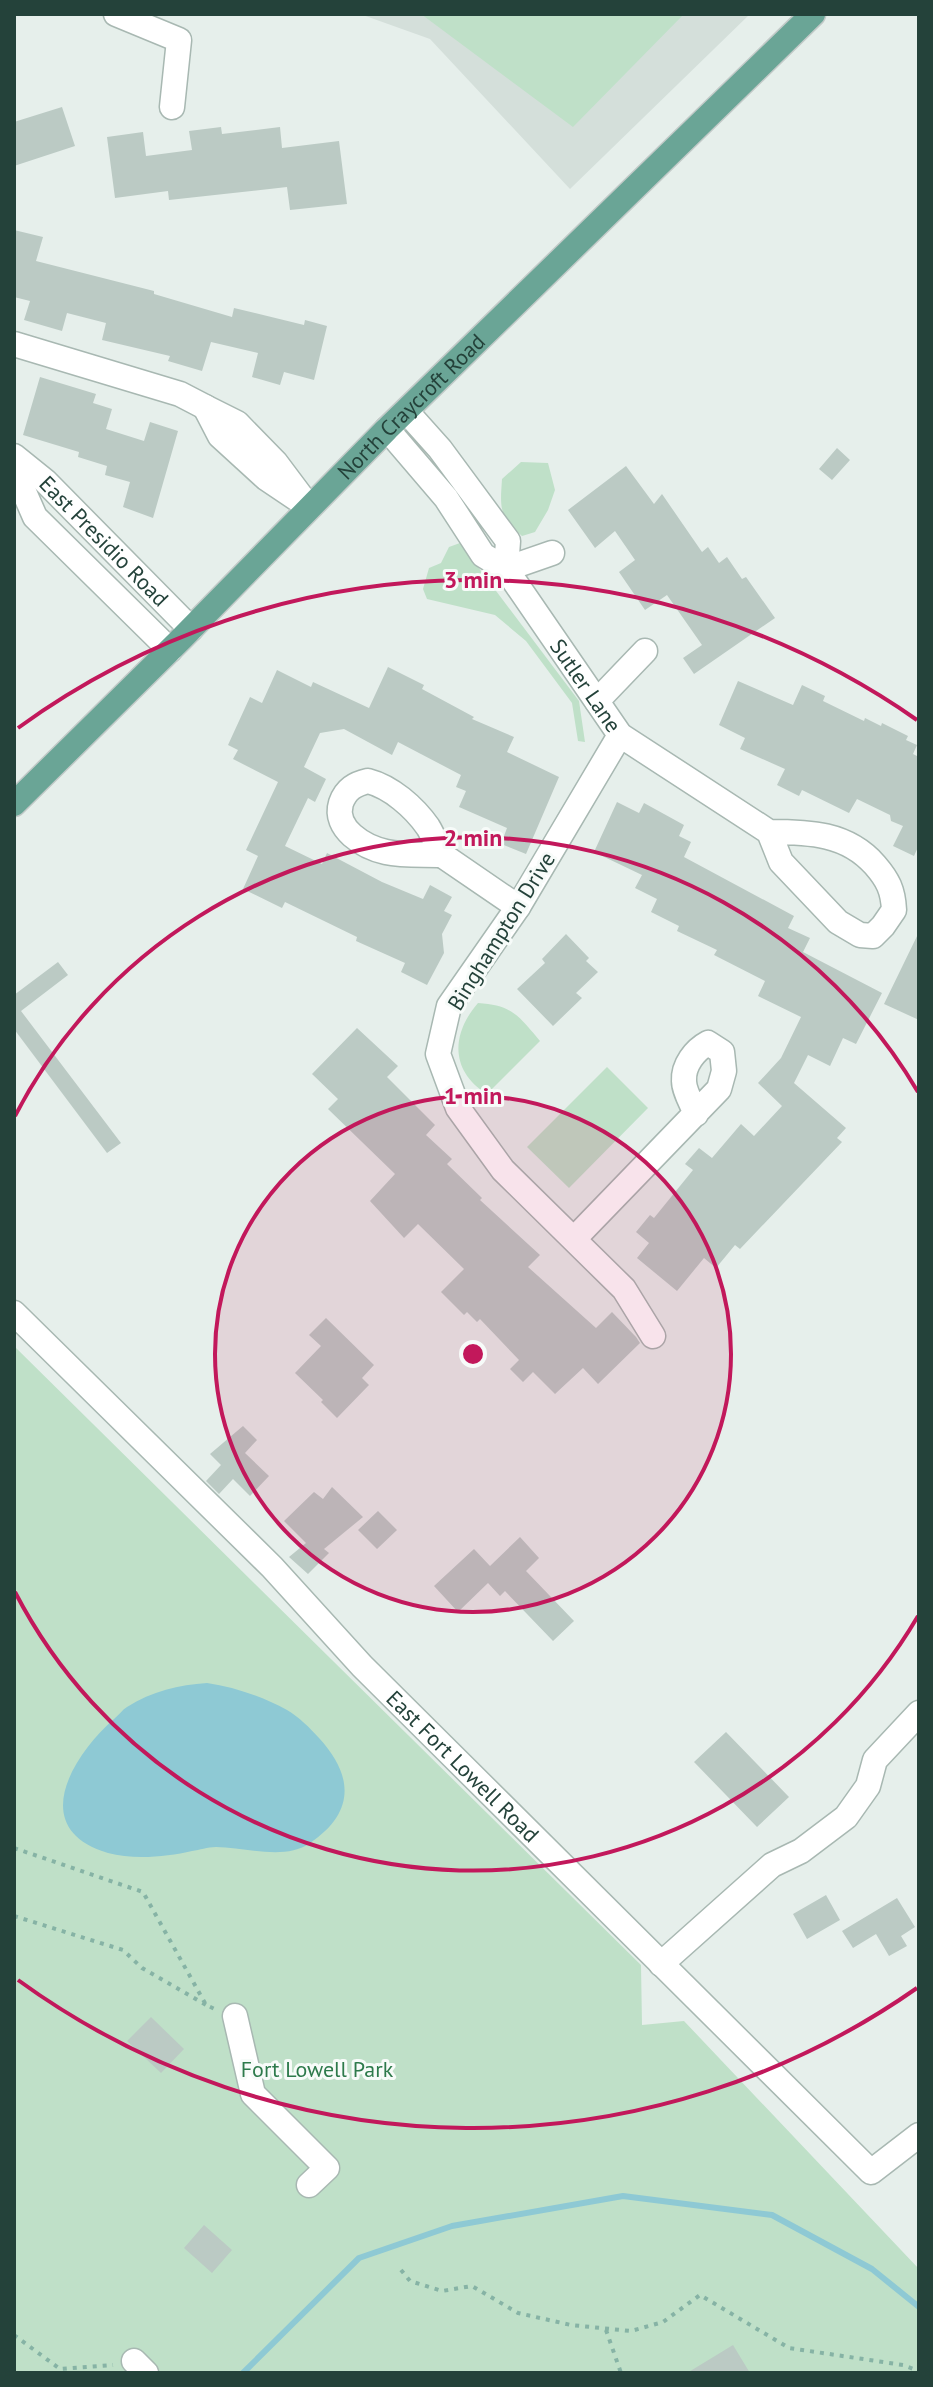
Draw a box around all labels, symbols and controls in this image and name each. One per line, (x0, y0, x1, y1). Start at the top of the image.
street label: North Craycroft Road (331, 327, 491, 485)
street label: East Presidio Road (33, 470, 175, 612)
text: 3 min (444, 564, 502, 595)
street label: Sutler Lane (544, 633, 628, 738)
text: 2 min (444, 822, 502, 853)
street label: Binghampton Drive (441, 847, 561, 1015)
text: 1 min (444, 1080, 502, 1111)
centre of rings (459, 1340, 487, 1368)
street label: East Fort Lowell Road (381, 1684, 545, 1848)
park label: Fort Lowell Park (241, 2055, 394, 2083)

